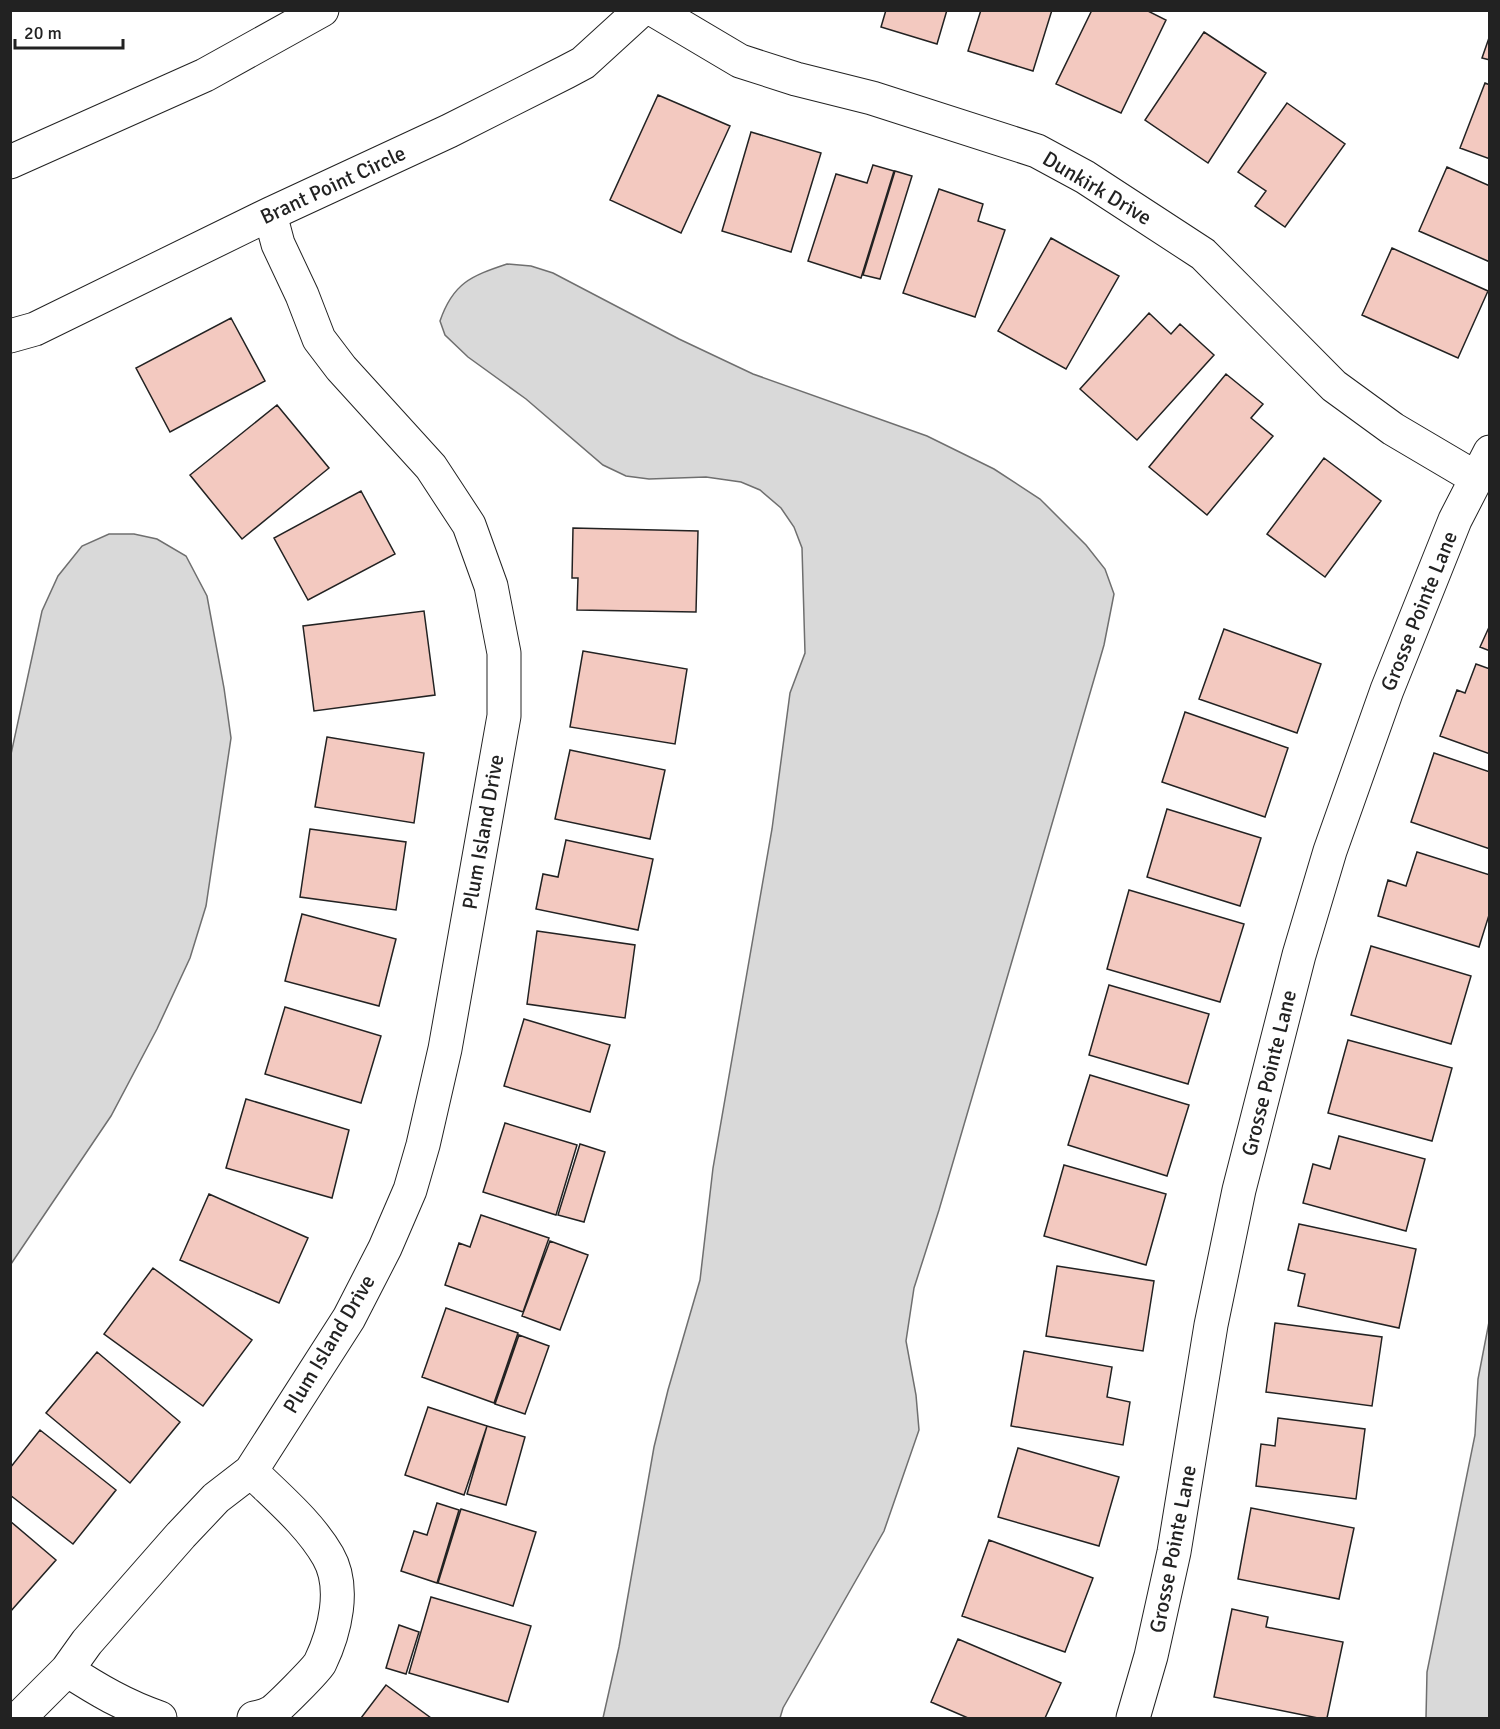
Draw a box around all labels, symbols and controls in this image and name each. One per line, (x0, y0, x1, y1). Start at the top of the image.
scale bar (15, 12, 123, 50)
text: 20 m (24, 22, 62, 44)
street label: Brant Point Circle (256, 140, 410, 230)
street label: Dunkirk Drive (1038, 145, 1156, 231)
street label: Grosse Pointe Lane (1375, 527, 1463, 695)
street label: Plum Island Drive (457, 752, 509, 912)
street label: Grosse Pointe Lane (1236, 987, 1302, 1159)
street label: Plum Island Drive (277, 1270, 381, 1418)
street label: Grosse Pointe Lane (1144, 1463, 1202, 1635)

